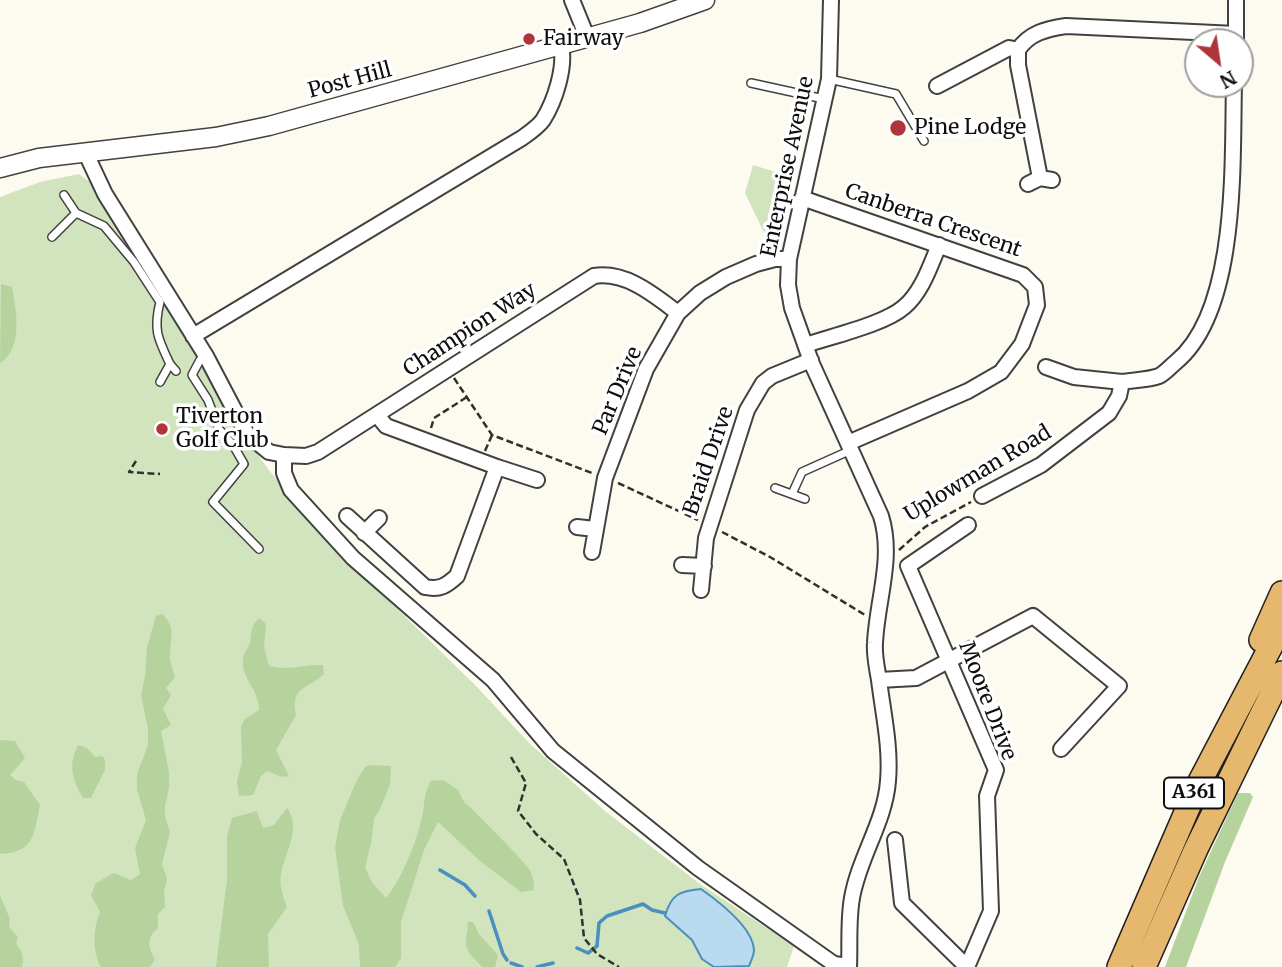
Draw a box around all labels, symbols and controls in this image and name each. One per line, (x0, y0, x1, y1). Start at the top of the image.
place label: Fairway (543, 26, 624, 52)
north arrow (1184, 28, 1254, 98)
marker: Fairway (521, 31, 537, 47)
street label: Post Hill (306, 58, 394, 104)
text: N (1216, 65, 1241, 94)
street label: Enterprise Avenue (757, 74, 819, 260)
place label: Pine Lodge (914, 115, 1026, 141)
marker: Pine Lodge (888, 118, 908, 138)
street label: Canberra Crescent (841, 179, 1025, 263)
street label: Champion Way (399, 278, 541, 382)
street label: Par Drive (588, 343, 648, 439)
street label: Braid Drive (679, 403, 739, 519)
place label: Tiverton Golf Club (176, 404, 269, 454)
street label: Uplowman Road (900, 420, 1056, 528)
marker: Tiverton Golf Club (154, 421, 170, 437)
street label: Moore Drive (953, 638, 1021, 764)
road number: A361 (1164, 778, 1224, 808)

